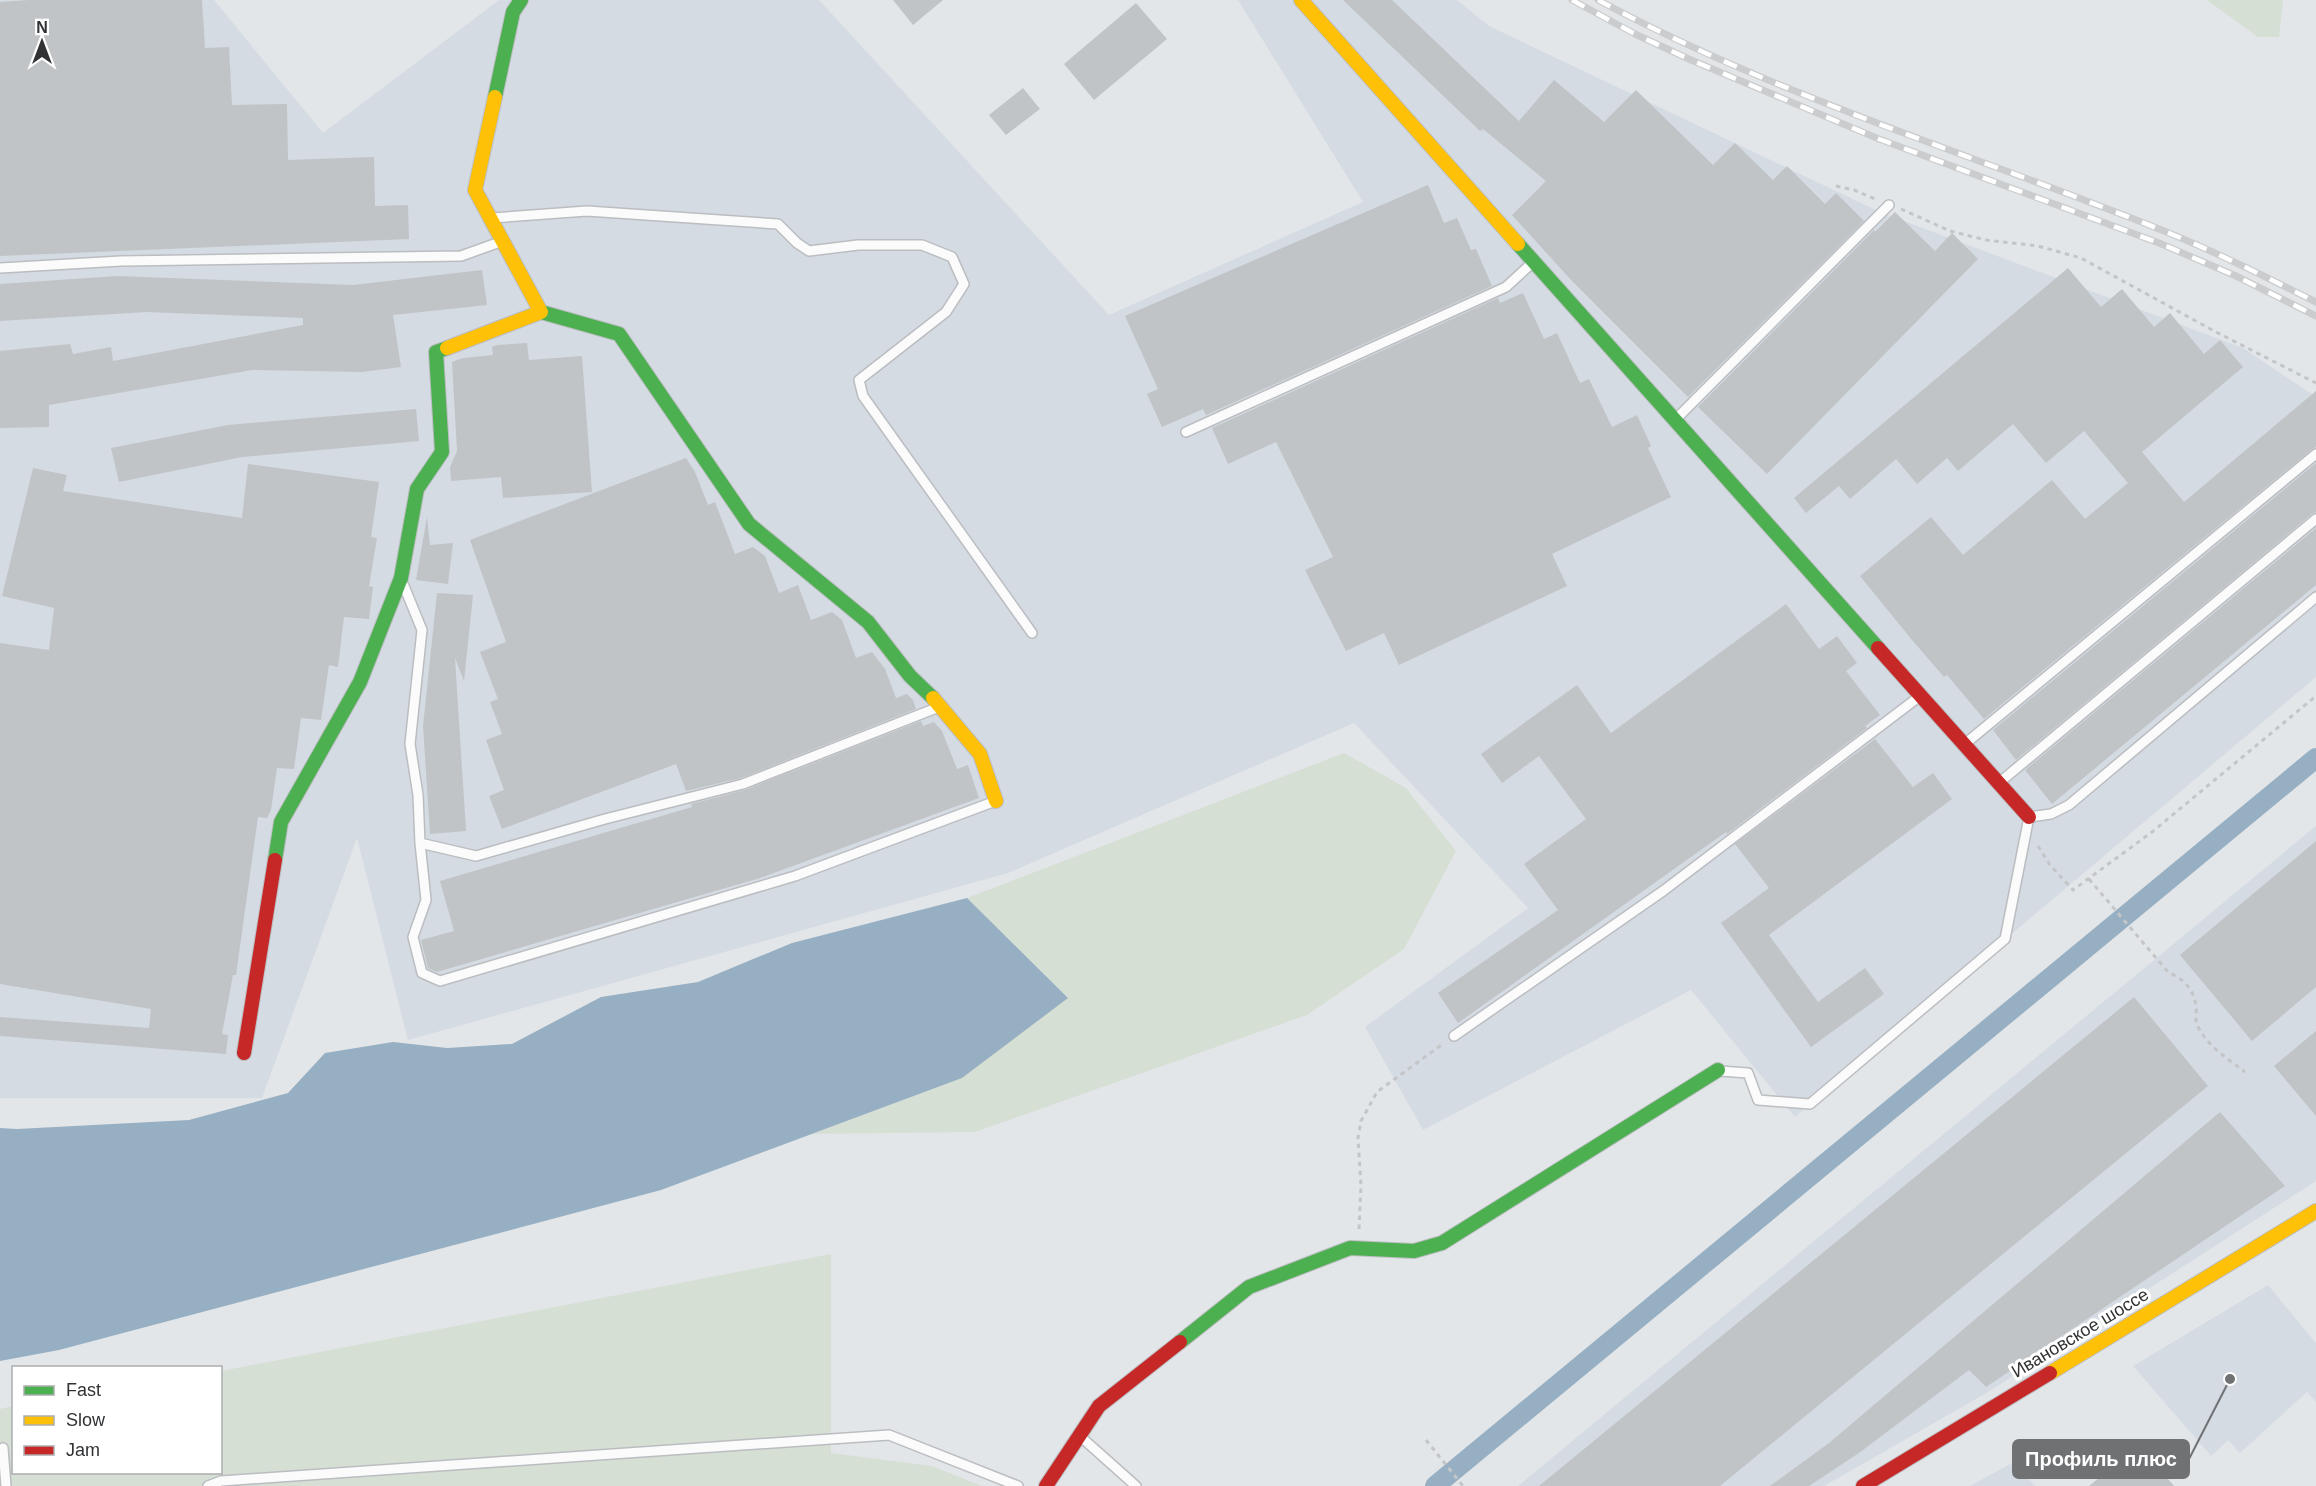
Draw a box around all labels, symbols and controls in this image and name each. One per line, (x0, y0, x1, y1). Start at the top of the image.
north arrow (12, 12, 72, 72)
text: N (36, 19, 48, 36)
street label: Ивановское шоссе (2008, 1284, 2152, 1382)
legend (12, 1366, 222, 1474)
text: Fast (66, 1380, 101, 1400)
text: Slow (66, 1410, 106, 1430)
text: Jam (66, 1440, 100, 1460)
callout: Профиль плюс (2013, 1440, 2189, 1478)
text: Профиль плюс (2025, 1448, 2177, 1470)

